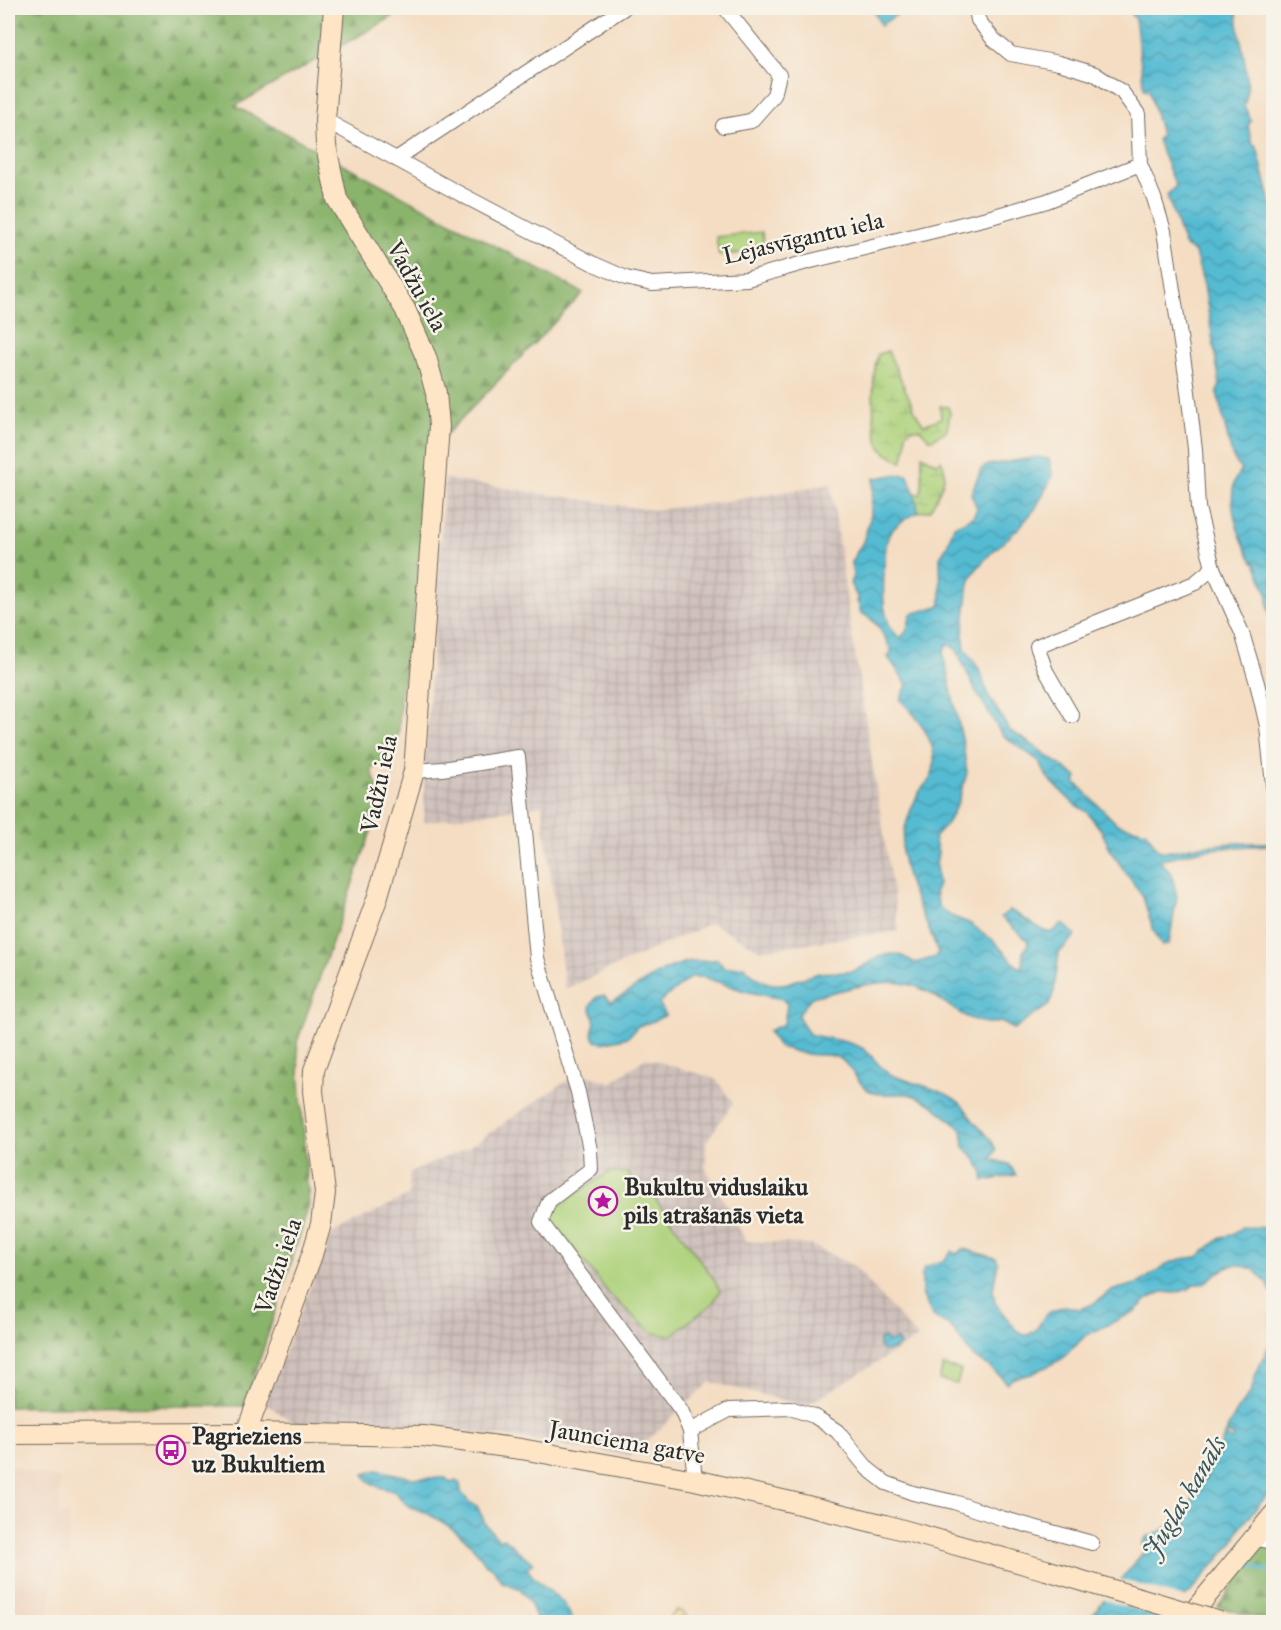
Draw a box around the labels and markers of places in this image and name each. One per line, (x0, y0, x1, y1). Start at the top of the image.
place label: Bukultu viduslaiku pils atrašanās vieta (623, 1172, 809, 1230)
place icon: Bukultu viduslaiku pils atrašanās vieta (587, 1185, 619, 1217)
place label: Pagrieziens uz Bukultiem (191, 1421, 326, 1479)
bus stop icon: Pagrieziens uz Bukultiem (155, 1434, 187, 1466)

